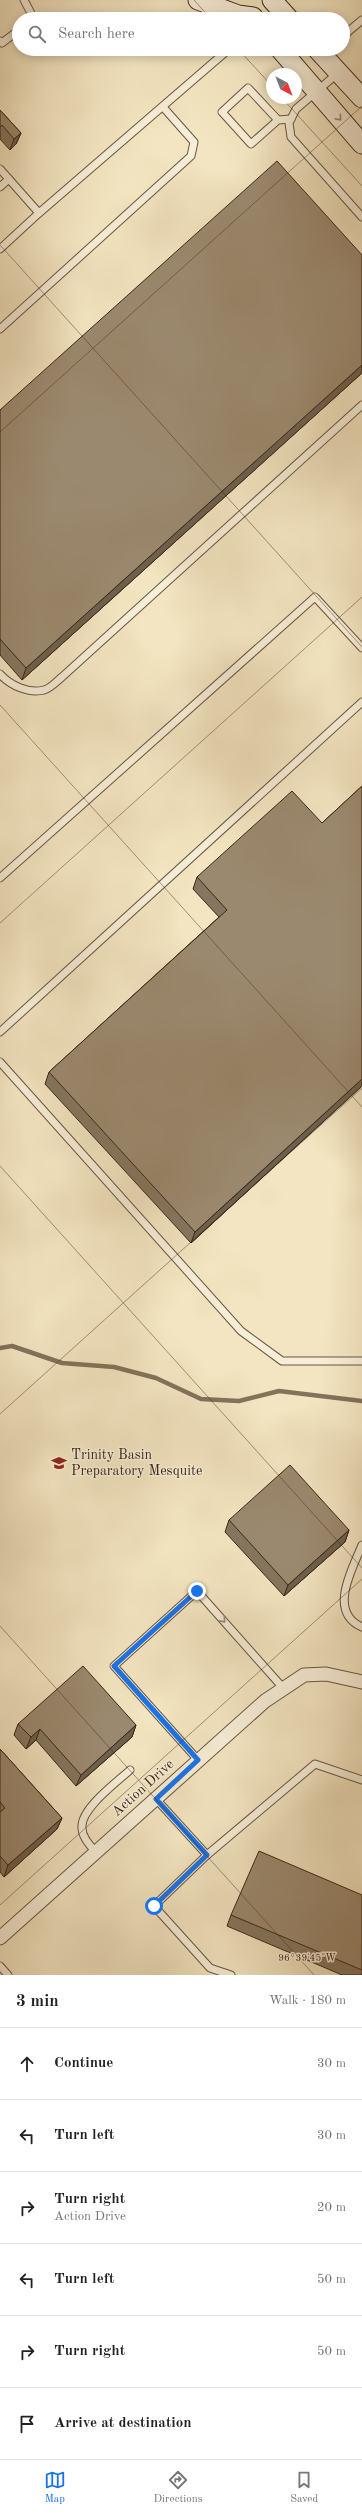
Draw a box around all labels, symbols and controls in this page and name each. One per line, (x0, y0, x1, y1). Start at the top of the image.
search box (12, 12, 350, 56)
icon: search (26, 23, 48, 45)
text: Search here (58, 27, 135, 42)
north arrow (266, 68, 302, 104)
one-way arrow (334, 114, 341, 121)
place label: Trinity Basin Preparatory Mesquite (71, 1448, 202, 1478)
school or university icon: Trinity Basin Preparatory Mesquite (50, 1454, 68, 1472)
route end (188, 1582, 206, 1600)
one-way arrow (218, 1616, 225, 1623)
street label: Action Drive (110, 1757, 176, 1819)
route start (145, 1897, 163, 1915)
text: 96°39'45"W (278, 1953, 336, 1963)
text: 3 min (16, 1993, 59, 2010)
text: Walk · 180 m (269, 1994, 346, 2007)
icon: ahead (16, 2053, 38, 2075)
text: Continue (54, 2056, 113, 2071)
text: 30 m (317, 2057, 346, 2070)
icon: left (16, 2125, 38, 2147)
text: Turn left (54, 2128, 114, 2143)
text: 30 m (317, 2129, 346, 2142)
text: Turn right (54, 2192, 125, 2207)
icon: right (16, 2197, 38, 2219)
text: 20 m (317, 2201, 346, 2214)
text: Action Drive (54, 2210, 126, 2223)
icon: left (16, 2269, 38, 2291)
text: Turn left (54, 2272, 114, 2287)
text: 50 m (317, 2273, 346, 2286)
icon: right (16, 2341, 38, 2363)
text: Turn right (54, 2344, 125, 2359)
text: 50 m (317, 2345, 346, 2358)
icon: arrive (16, 2413, 38, 2435)
text: Arrive at destination (54, 2416, 192, 2431)
tab: Map (44, 2469, 66, 2507)
tab: Directions (154, 2469, 202, 2507)
tab: Saved (290, 2469, 318, 2507)

